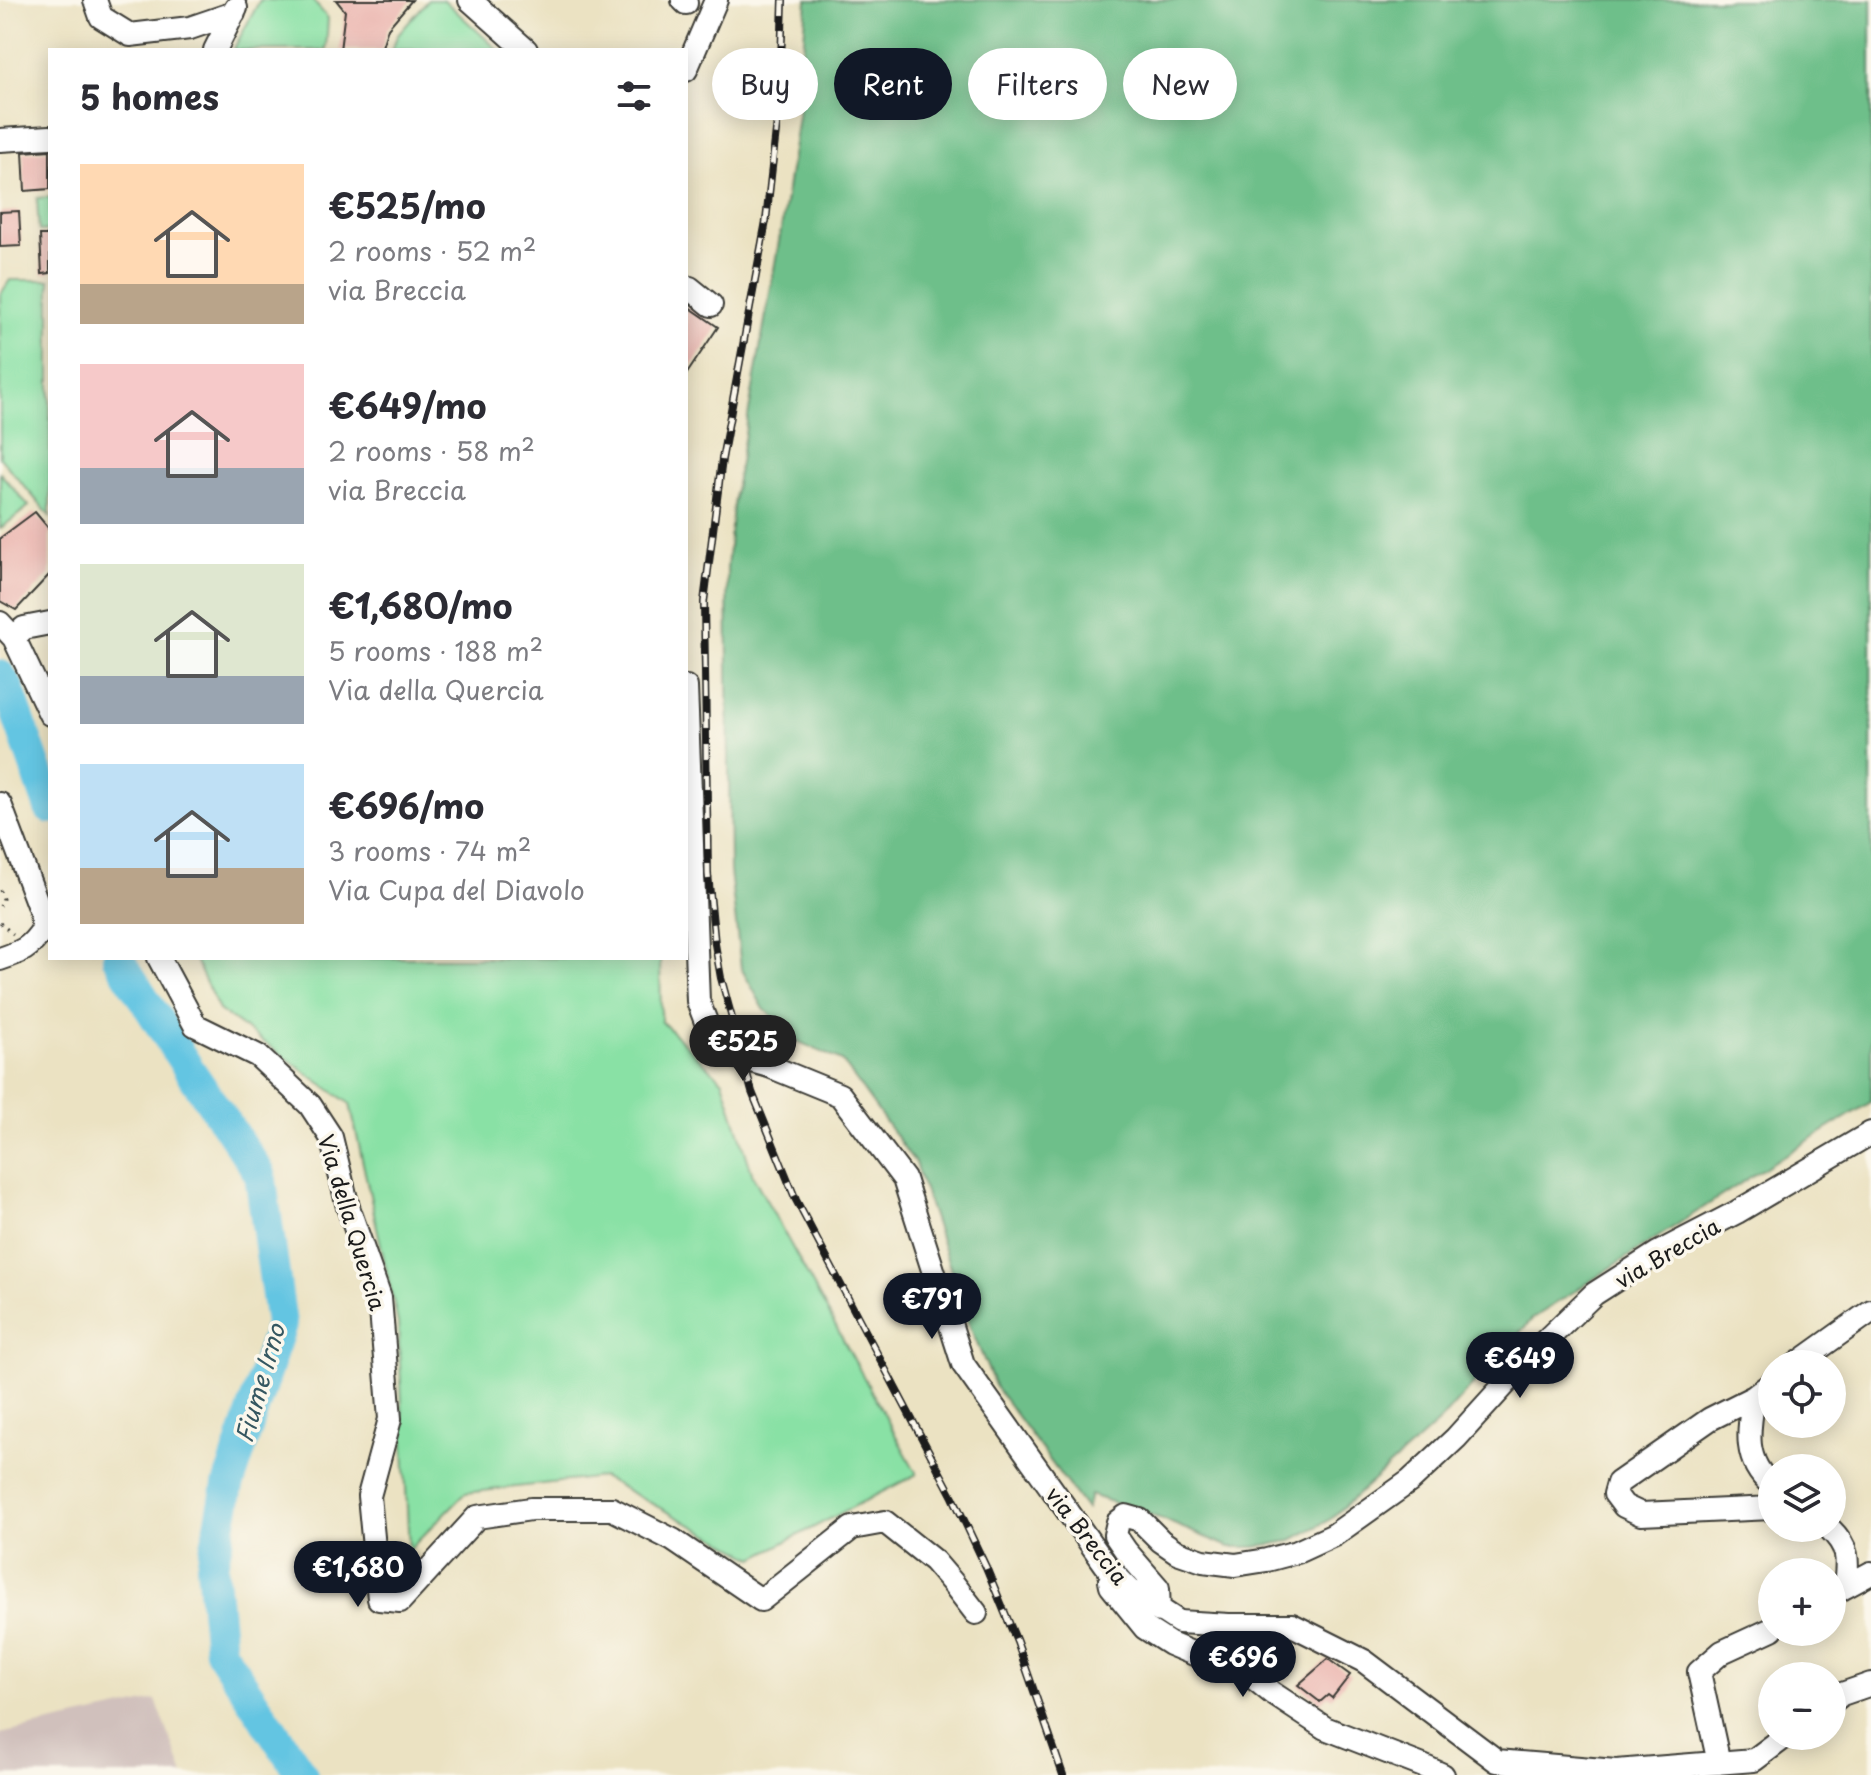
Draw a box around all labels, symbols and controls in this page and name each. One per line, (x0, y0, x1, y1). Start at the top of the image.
chip: Buy (712, 48, 818, 120)
chip: Rent (834, 48, 952, 120)
chip: Filters (968, 48, 1107, 120)
chip: New (1123, 48, 1237, 120)
text: 5 homes (80, 70, 219, 122)
icon: filters (612, 74, 656, 118)
text: €525/mo (328, 179, 486, 231)
icon: home (144, 196, 240, 292)
text: 2 rooms · 52 m² (328, 231, 536, 270)
text: via Breccia (328, 270, 466, 309)
text: €649/mo (328, 379, 486, 431)
icon: home (144, 396, 240, 492)
text: 2 rooms · 58 m² (328, 431, 535, 470)
text: via Breccia (328, 470, 466, 509)
text: €1,680/mo (328, 579, 513, 631)
icon: home (144, 596, 240, 692)
text: 5 rooms · 188 m² (328, 631, 543, 670)
text: Via della Quercia (328, 670, 544, 709)
text: €696/mo (328, 779, 484, 831)
icon: home (144, 796, 240, 892)
text: 3 rooms · 74 m² (328, 831, 532, 870)
text: Via Cupa del Diavolo (328, 870, 585, 909)
pin: €525 (696, 1015, 790, 1083)
text: €525 (707, 1021, 779, 1060)
street label: Via della Quercia (311, 1130, 396, 1315)
street label: via Breccia (1608, 1208, 1726, 1295)
pin: €791 (885, 1273, 979, 1341)
text: €791 (901, 1279, 963, 1318)
water label: Fiume Irno (225, 1318, 294, 1447)
pin: €649 (1473, 1332, 1567, 1400)
text: €649 (1484, 1338, 1556, 1377)
map controls (1758, 1350, 1846, 1750)
button: locate (1758, 1350, 1846, 1438)
button: layers (1758, 1454, 1846, 1542)
street label: via Breccia (1039, 1479, 1137, 1592)
pin: €1,680 (293, 1541, 423, 1609)
text: €1,680 (312, 1547, 404, 1586)
button: + (1758, 1558, 1846, 1646)
pin: €696 (1196, 1631, 1290, 1699)
text: €696 (1208, 1637, 1278, 1676)
button: − (1758, 1662, 1846, 1750)

